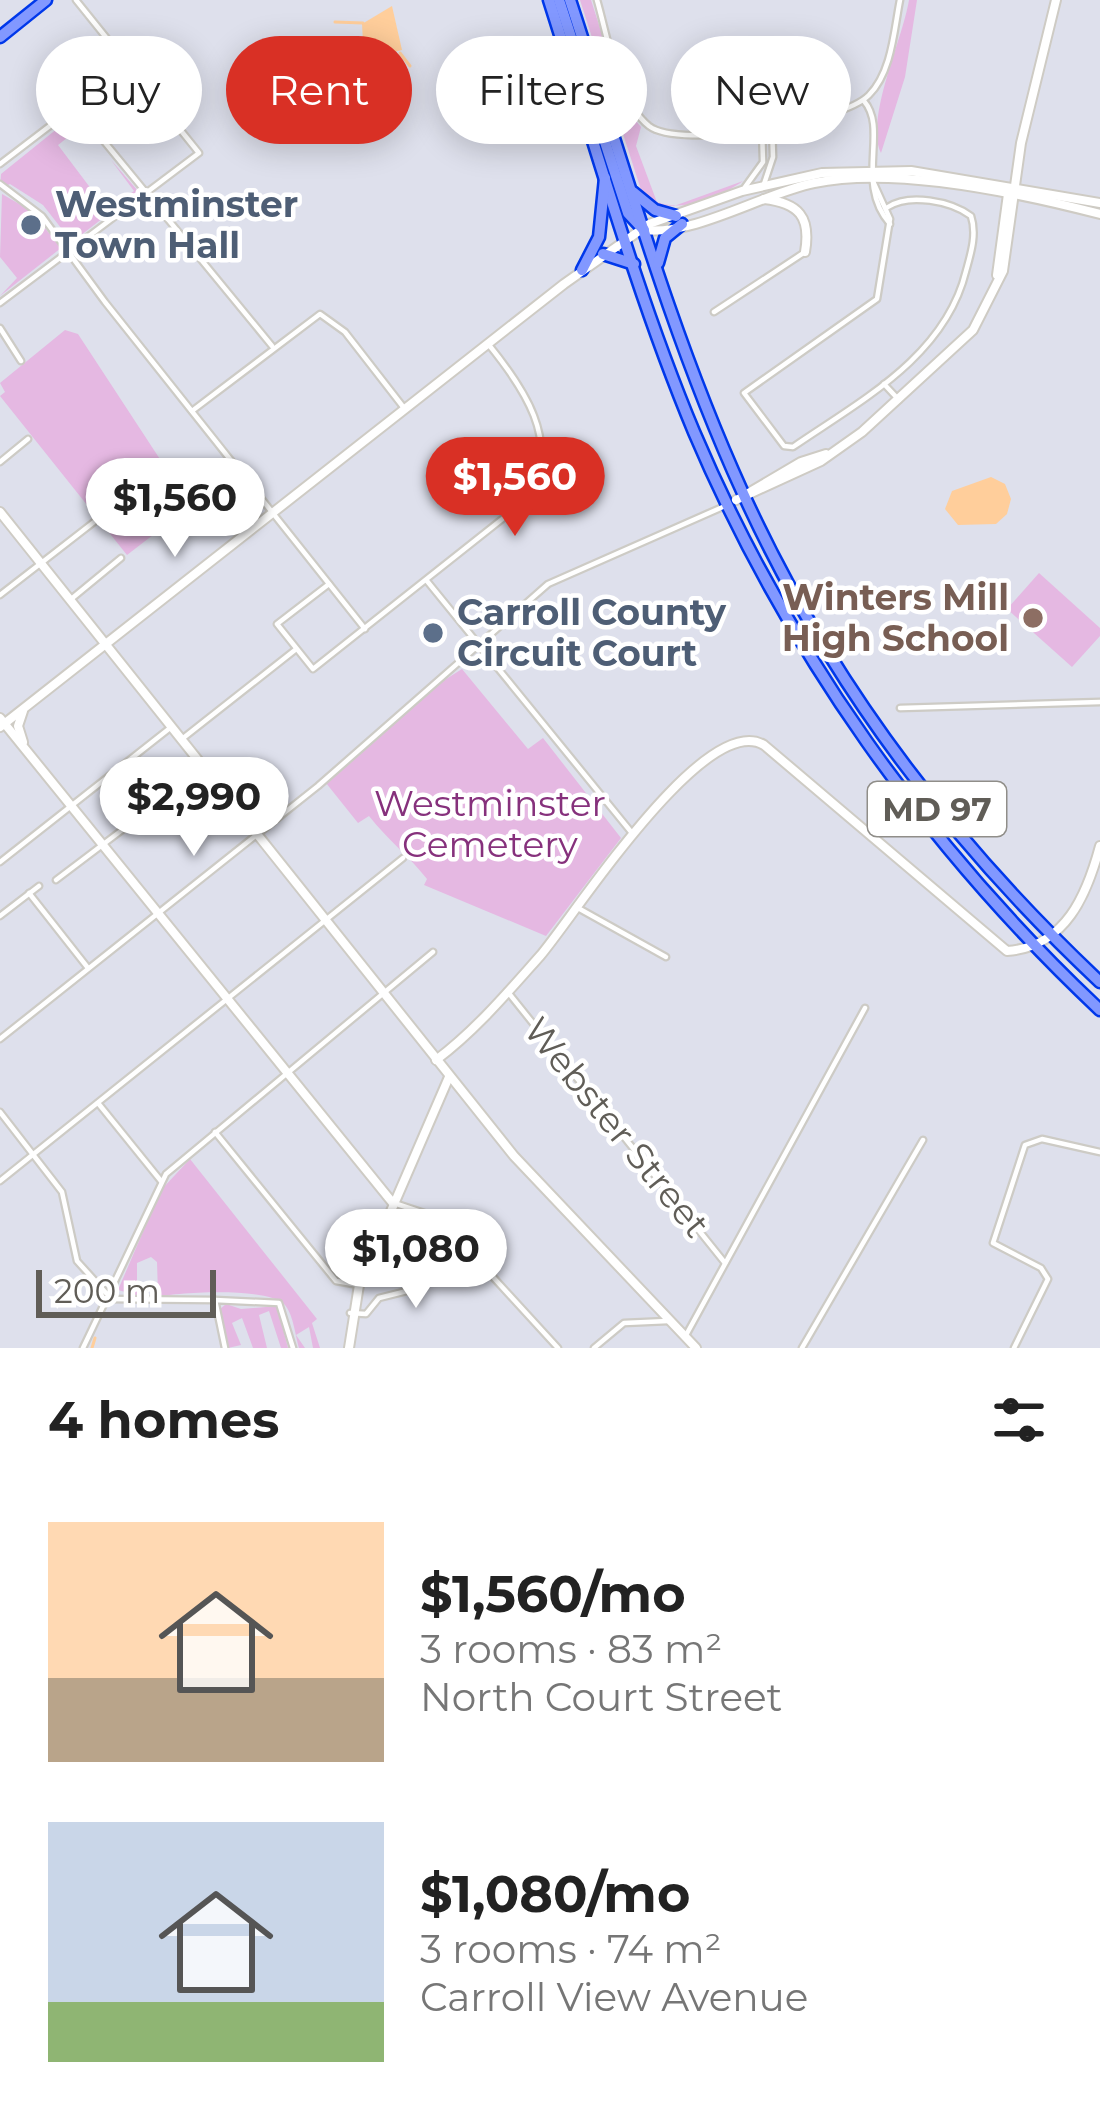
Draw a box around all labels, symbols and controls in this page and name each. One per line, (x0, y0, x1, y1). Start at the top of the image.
chip: Buy (36, 36, 202, 144)
chip: Rent (226, 36, 412, 144)
chip: Filters (436, 36, 647, 144)
chip: New (671, 36, 851, 144)
place label: Westminster Town Hall (55, 182, 298, 267)
marker: Westminster Town Hall (18, 212, 44, 238)
pin: $1,560 (417, 437, 613, 539)
text: $1,560 (453, 452, 577, 500)
pin: $1,560 (77, 458, 273, 560)
text: $1,560 (113, 473, 237, 521)
place label: Winters Mill High School (782, 575, 1009, 660)
place label: Carroll County Circuit Court (457, 590, 727, 675)
marker: Winters Mill High School (1020, 605, 1046, 631)
marker: Carroll County Circuit Court (420, 620, 446, 646)
pin: $2,990 (96, 757, 292, 859)
text: $2,990 (127, 772, 261, 820)
park label: Westminster Cemetery (374, 781, 606, 866)
road number: MD 97 (868, 782, 1006, 836)
street label: Webster Street (515, 1008, 719, 1246)
pin: $1,080 (318, 1209, 514, 1311)
text: $1,080 (352, 1224, 480, 1272)
scale bar (36, 1264, 216, 1317)
text: 200 m (54, 1271, 160, 1311)
icon: filters (986, 1387, 1052, 1453)
text: 4 homes (48, 1389, 279, 1451)
text: $1,560/mo (420, 1563, 686, 1625)
icon: home (144, 1570, 288, 1714)
text: 3 rooms · 83 m² (420, 1625, 722, 1673)
text: North Court Street (420, 1673, 782, 1721)
text: $1,080/mo (420, 1863, 690, 1925)
icon: home (144, 1870, 288, 2014)
text: 3 rooms · 74 m² (420, 1925, 722, 1973)
text: Carroll View Avenue (420, 1973, 808, 2021)

